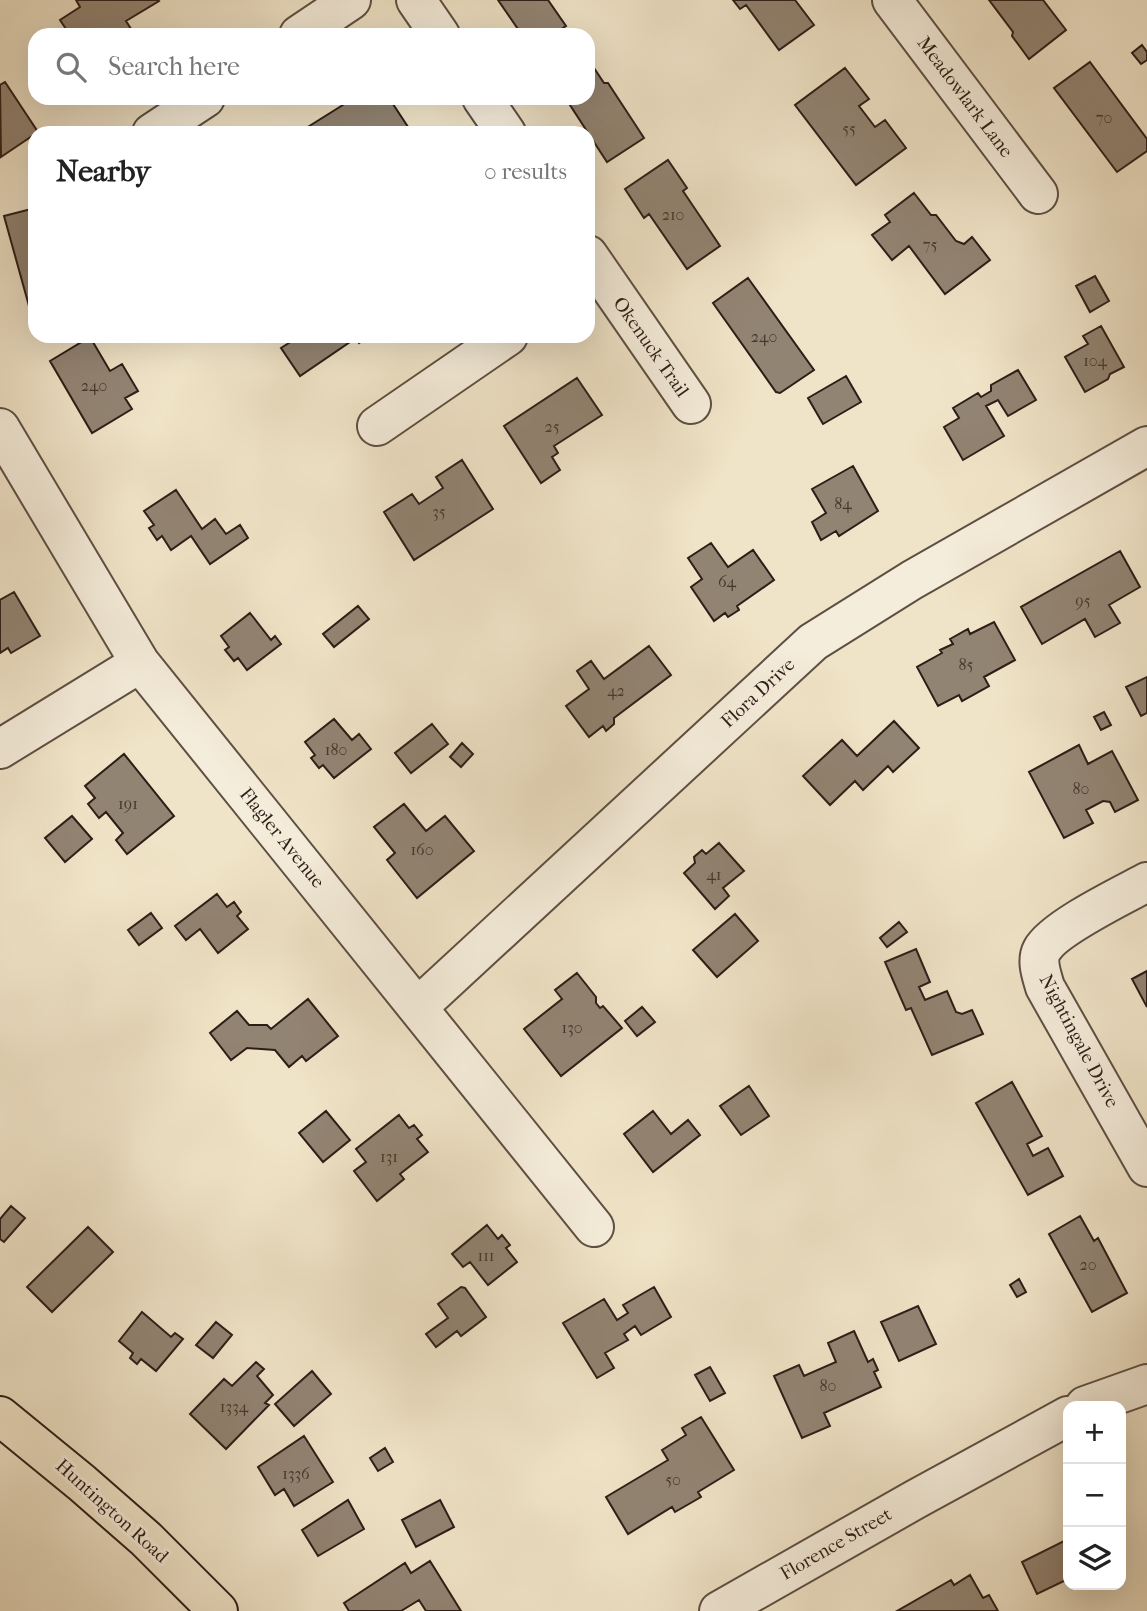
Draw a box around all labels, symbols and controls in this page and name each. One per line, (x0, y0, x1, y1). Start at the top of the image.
search box (28, 28, 595, 105)
street label: Meadowlark Lane (912, 32, 1018, 162)
icon: search (52, 48, 90, 86)
text: Search here (108, 51, 240, 82)
house number: 70 (1096, 108, 1112, 127)
house number: 55 (842, 119, 856, 138)
text: Nearby (56, 154, 151, 189)
text: 0 results (484, 158, 567, 185)
house number: 210 (662, 205, 684, 224)
house number: 75 (923, 235, 937, 254)
street label: Okenuck Trail (608, 293, 694, 401)
house number: 240 (751, 327, 777, 346)
house number: 104 (1083, 351, 1107, 370)
house number: 240 (81, 376, 107, 395)
house number: 25 (544, 417, 560, 436)
house number: 84 (834, 494, 852, 513)
house number: 35 (432, 502, 446, 521)
house number: 64 (718, 572, 737, 591)
house number: 95 (1075, 591, 1091, 610)
street label: Flora Drive (717, 653, 799, 733)
house number: 85 (959, 655, 974, 674)
house number: 42 (607, 681, 625, 700)
house number: 180 (325, 740, 347, 759)
house number: 80 (1073, 779, 1089, 798)
street label: Flagler Avenue (235, 783, 329, 893)
house number: 191 (118, 794, 138, 813)
house number: 160 (410, 840, 434, 859)
house number: 41 (706, 865, 722, 884)
street label: Nightingale Drive (1035, 971, 1123, 1111)
house number: 130 (561, 1018, 583, 1037)
house number: 131 (380, 1147, 398, 1166)
house number: 111 (477, 1246, 495, 1265)
house number: 20 (1079, 1255, 1097, 1274)
house number: 80 (820, 1376, 836, 1395)
house number: 1334 (220, 1397, 249, 1416)
map controls (1063, 1401, 1126, 1590)
button: + (1063, 1401, 1126, 1464)
street label: Huntington Road (51, 1455, 173, 1568)
house number: 1336 (282, 1464, 310, 1483)
button: − (1063, 1464, 1126, 1527)
house number: 50 (665, 1470, 681, 1489)
street label: Florence Street (776, 1503, 896, 1585)
button: layers (1063, 1527, 1126, 1590)

